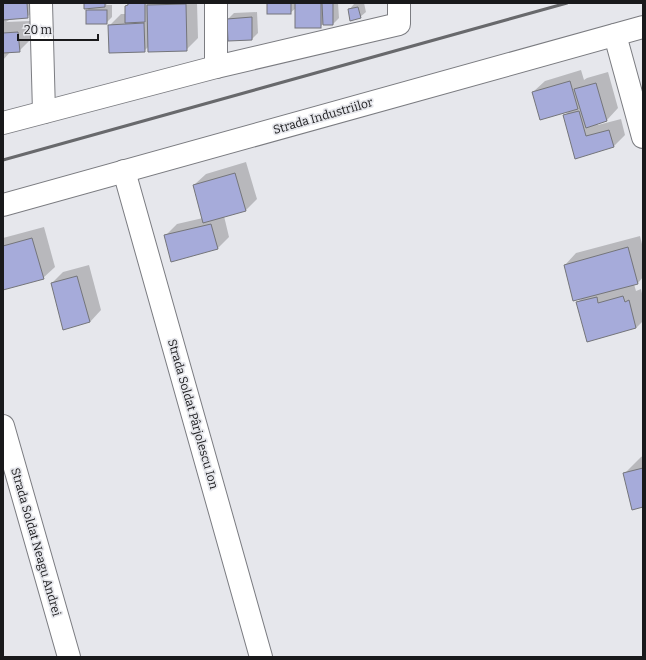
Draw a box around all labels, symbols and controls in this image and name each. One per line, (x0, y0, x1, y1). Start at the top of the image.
scale bar (18, 16, 98, 42)
text: 20 m (24, 23, 53, 37)
street label: Strada Industriilor (271, 95, 375, 137)
street label: Strada Soldat Pârjolescu Ion (165, 337, 221, 491)
street label: Strada Soldat Neagu Andrei (8, 466, 64, 618)

